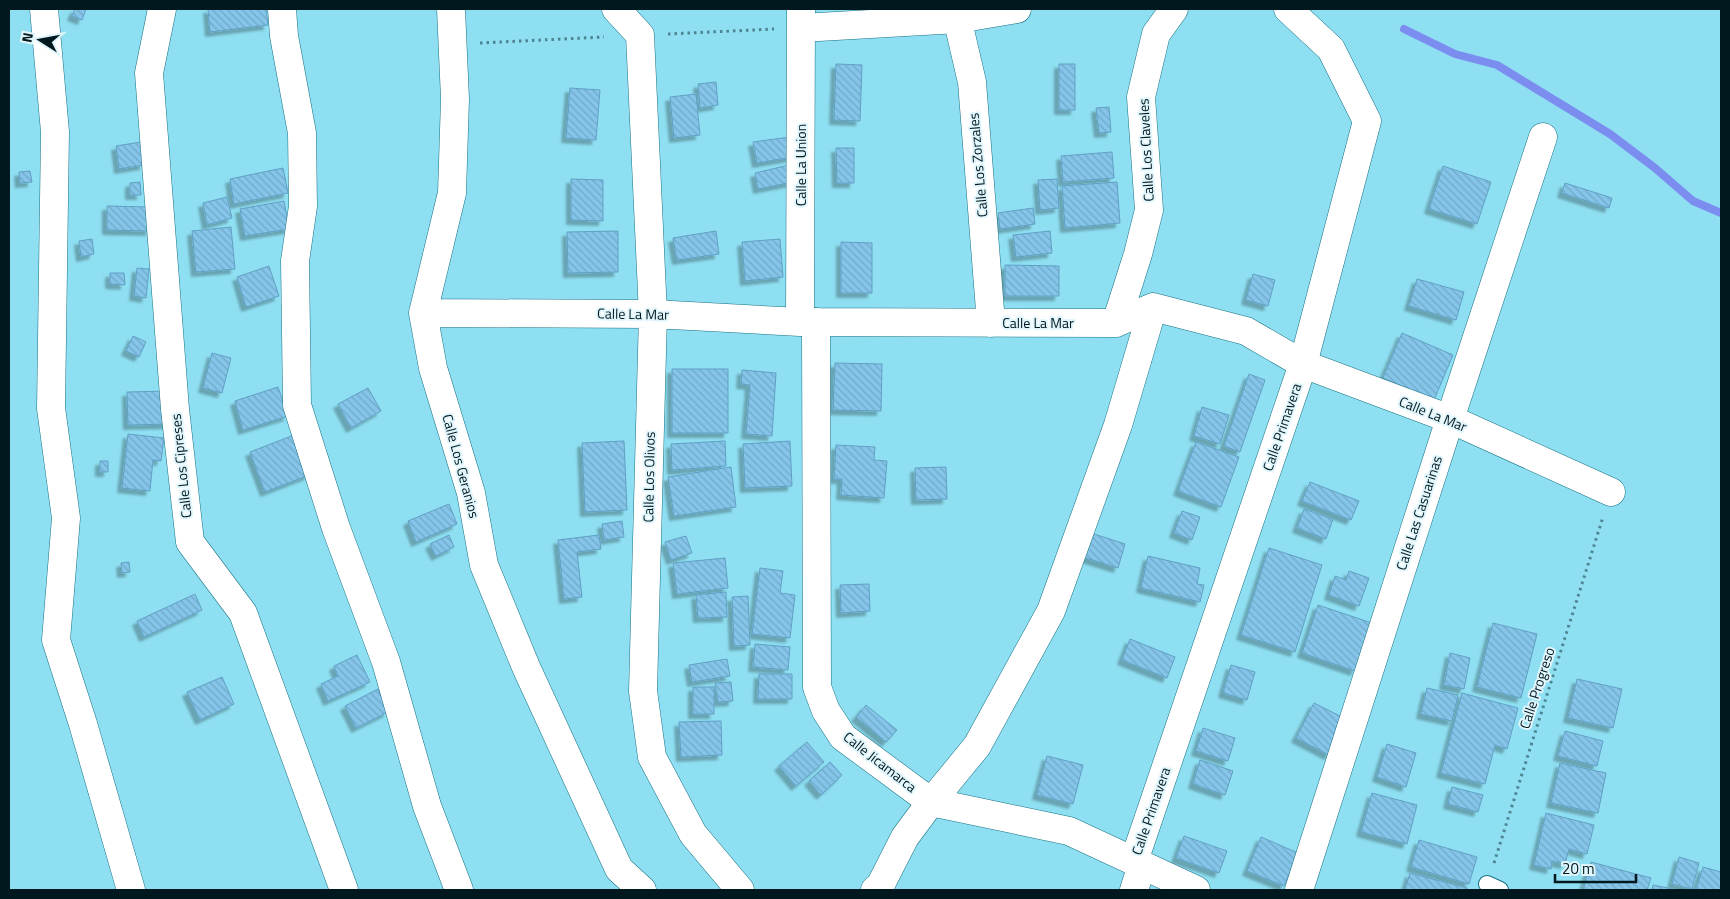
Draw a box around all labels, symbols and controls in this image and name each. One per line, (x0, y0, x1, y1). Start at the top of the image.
north arrow (15, 15, 65, 65)
text: N (16, 31, 38, 44)
street label: Calle Los Claveles (1132, 98, 1159, 202)
street label: Calle Los Zorzales (962, 112, 993, 218)
street label: Calle La Union (790, 124, 811, 206)
street label: Calle La Mar (597, 302, 669, 325)
street label: Calle La Mar (1002, 312, 1074, 333)
street label: Calle Primavera (1257, 380, 1306, 474)
street label: Calle La Mar (1396, 390, 1470, 437)
street label: Calle Los Geranios (438, 412, 485, 520)
street label: Calle Los Cipreses (165, 413, 196, 519)
street label: Calle Los Olivos (637, 431, 660, 523)
street label: Calle Las Casuarinas (1390, 453, 1447, 573)
street label: Calle Progreso (1513, 644, 1560, 731)
street label: Calle Jicamarca (839, 726, 921, 797)
street label: Calle Primavera (1126, 764, 1175, 858)
scale bar (1555, 852, 1636, 884)
text: 20 m (1562, 857, 1595, 880)

